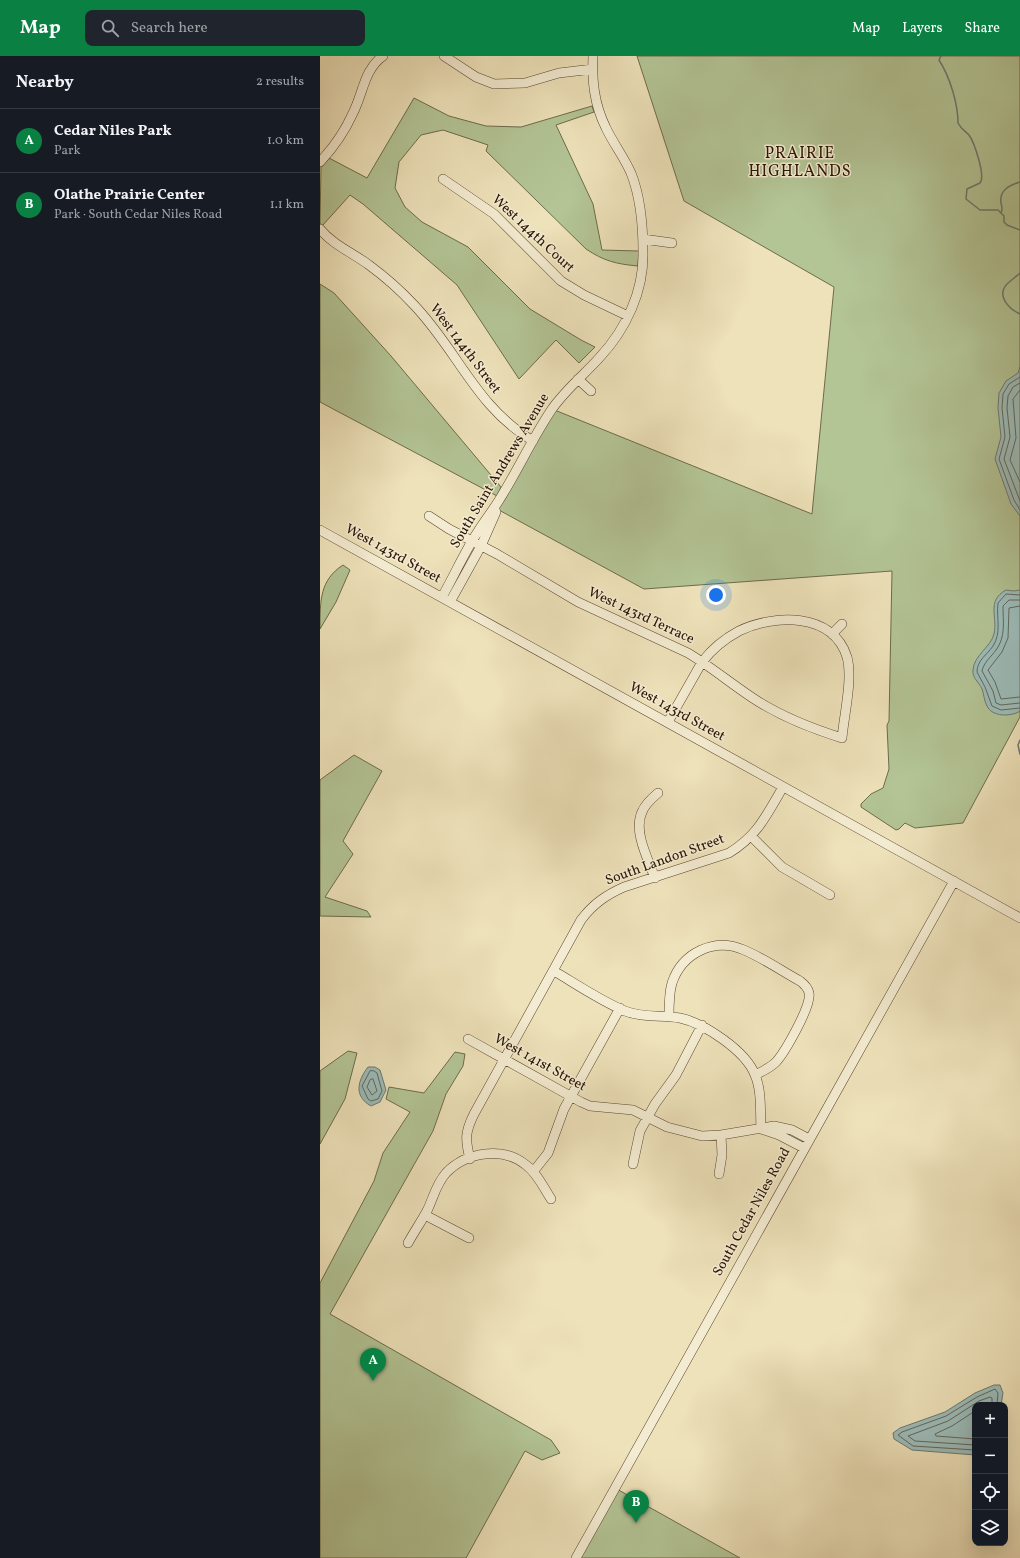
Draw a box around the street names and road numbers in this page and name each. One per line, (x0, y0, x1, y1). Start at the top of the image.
street label: West 144th Court (487, 191, 579, 277)
street label: West 144th Street (425, 300, 505, 398)
street label: South Saint Andrews Avenue (446, 390, 554, 552)
street label: West 143rd Street (342, 520, 444, 588)
street label: West 143rd Terrace (585, 583, 698, 649)
street label: West 143rd Street (626, 678, 728, 746)
street label: South Landon Street (603, 830, 727, 890)
street label: West 141st Street (490, 1030, 590, 1096)
street label: South Cedar Niles Road (709, 1144, 795, 1280)

